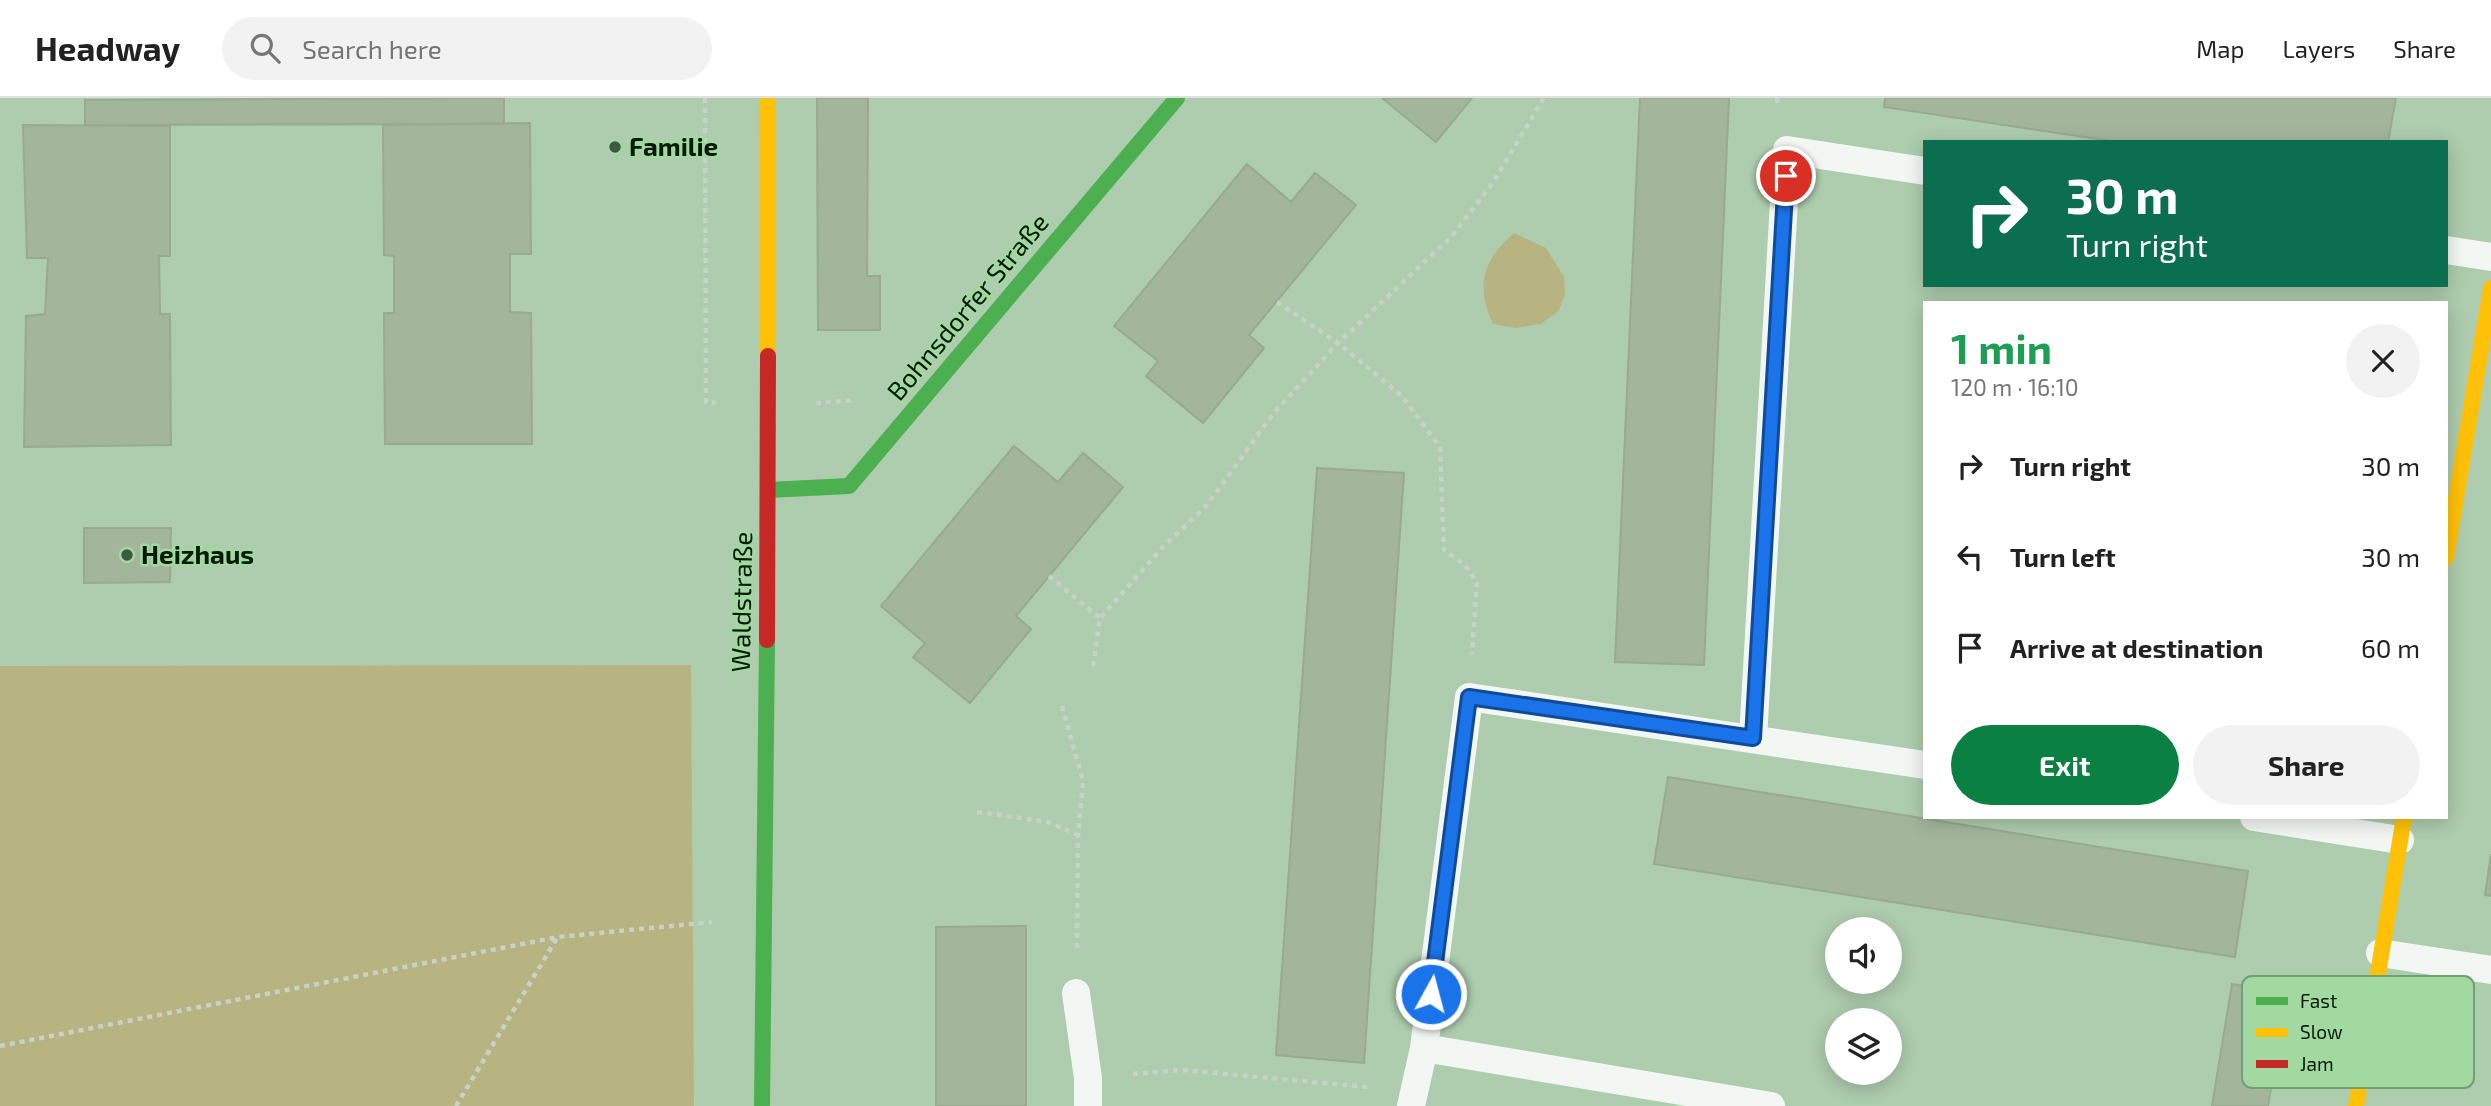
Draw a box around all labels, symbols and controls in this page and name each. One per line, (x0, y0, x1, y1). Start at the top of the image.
search box (222, 17, 712, 80)
text: Headway (35, 28, 180, 68)
icon: search (246, 29, 284, 67)
text: Search here (302, 33, 442, 64)
text: Map (2196, 34, 2244, 63)
text: Layers (2282, 34, 2355, 63)
text: Share (2393, 34, 2456, 63)
place label: Familie (629, 130, 718, 161)
marker: Familie (607, 139, 623, 155)
pin (1756, 146, 1816, 206)
icon: arrive (1767, 157, 1805, 195)
text: 30 m (2066, 165, 2178, 224)
icon: right (1951, 168, 2042, 259)
street label: Bohnsdorfer Straße (880, 206, 1054, 406)
text: Turn right (2066, 225, 2208, 263)
text: 1 min (1951, 322, 2052, 372)
button: close (2346, 324, 2420, 398)
text: 120 m · 16:10 (1951, 373, 2079, 401)
icon: right (1951, 447, 1989, 485)
text: Turn right (2010, 450, 2131, 481)
text: 30 m (2361, 450, 2420, 481)
street label: Waldstraße (724, 531, 757, 673)
place label: Heizhaus (141, 538, 254, 569)
icon: left (1951, 538, 1989, 576)
text: Turn left (2010, 541, 2116, 572)
text: 30 m (2361, 541, 2420, 572)
marker: Heizhaus (119, 547, 135, 563)
icon: arrive (1951, 629, 1989, 667)
text: Arrive at destination (2010, 632, 2263, 663)
text: 60 m (2361, 632, 2420, 663)
button: Exit (1951, 725, 2179, 805)
button: Share (2193, 725, 2420, 805)
map controls (1825, 917, 1902, 1085)
button: sound (1825, 917, 1902, 994)
position arrow (1394, 957, 1468, 1031)
legend (2242, 976, 2474, 1088)
text: Fast (2300, 989, 2337, 1012)
button: layers (1825, 1008, 1902, 1085)
text: Slow (2300, 1020, 2343, 1043)
text: Jam (2300, 1052, 2334, 1075)

